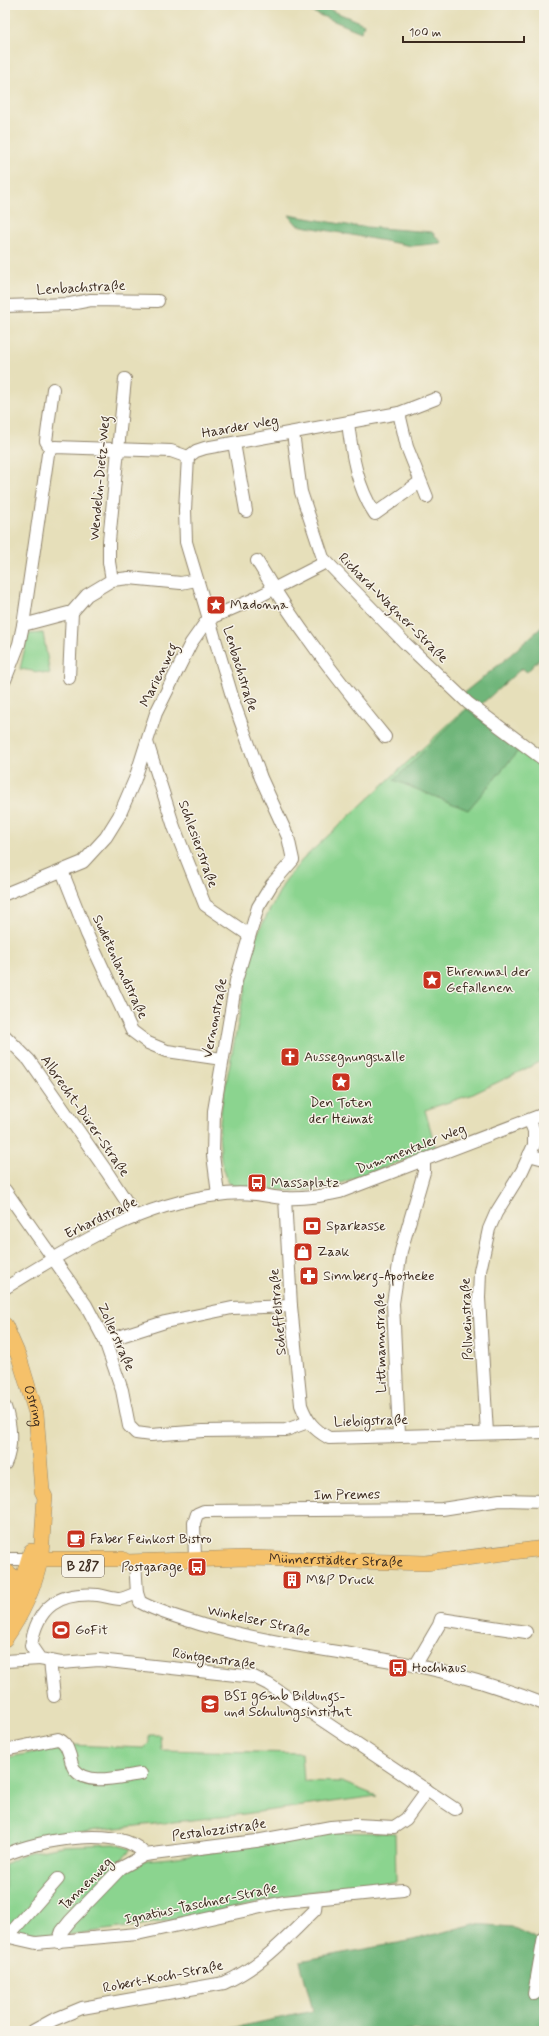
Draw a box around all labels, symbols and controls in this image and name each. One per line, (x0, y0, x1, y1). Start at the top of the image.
scale bar (403, 18, 524, 44)
text: 100 m (409, 25, 441, 41)
street label: Lenbachstraße (36, 277, 126, 299)
street label: Haarder Weg (200, 411, 280, 444)
street label: Wendelin-Dietz-Weg (86, 415, 116, 541)
street label: Richard-Wagner-Straße (333, 549, 452, 668)
place icon: Madonna (205, 594, 227, 616)
place label: Madonna (230, 596, 289, 614)
street label: Lenbachstraße (218, 624, 262, 714)
street label: Marienweg (136, 640, 184, 711)
street label: Schlesierstraße (174, 798, 222, 890)
street label: Sudetenlandstraße (88, 912, 152, 1022)
place label: Ehrenmal der Gefallenen (446, 963, 531, 997)
place icon: Ehrenmal der Gefallenen (421, 969, 443, 991)
street label: Vernonstraße (198, 976, 232, 1060)
church icon: Aussegnungshalle (279, 1046, 301, 1068)
place label: Aussegnungshalle (304, 1048, 405, 1067)
street label: Albrecht-Dürer-Straße (36, 1052, 134, 1180)
place icon: Den Toten der Heimat (330, 1071, 352, 1093)
place label: Den Toten der Heimat (309, 1094, 373, 1128)
street label: Dummentaler Weg (354, 1120, 469, 1179)
bus stop icon: Massaplatz (246, 1172, 268, 1194)
place label: Massaplatz (271, 1174, 339, 1192)
street label: Erhardstraße (62, 1193, 140, 1243)
bank icon: Sparkasse (301, 1215, 323, 1237)
place label: Sparkasse (326, 1217, 386, 1235)
shop icon: Zaak (292, 1241, 314, 1263)
place label: Zaak (317, 1243, 350, 1261)
pharmacy icon: Sinnberg-Apotheke (298, 1265, 320, 1287)
place label: Sinnberg-Apotheke (323, 1267, 435, 1287)
street label: Scheffelstraße (265, 1268, 291, 1356)
street label: Pollweinstraße (457, 1277, 477, 1361)
street label: Littmannstraße (371, 1293, 391, 1393)
street label: Zollerstraße (93, 1300, 139, 1374)
street label: Ostring (19, 1383, 46, 1428)
street label: Liebigstraße (334, 1411, 409, 1432)
street label: Im Premes (314, 1485, 380, 1505)
cafe icon: Faber Feinkost Bistro (65, 1528, 87, 1550)
place label: Faber Feinkost Bistro (90, 1530, 212, 1548)
street label: Münnerstädter Straße (269, 1550, 404, 1571)
road number: B 287 (62, 1555, 104, 1577)
bus stop icon: Postgarage (186, 1556, 208, 1578)
place label: Postgarage (121, 1558, 183, 1577)
building icon: M&P Druck (281, 1569, 303, 1591)
place label: M&P Druck (306, 1571, 375, 1589)
street label: Winkelser Straße (206, 1601, 312, 1641)
sports icon: GoFit (50, 1619, 72, 1641)
place label: GoFit (75, 1621, 108, 1639)
street label: Röntgenstraße (171, 1644, 257, 1675)
bus stop icon: Hochhaus (387, 1657, 409, 1679)
place label: Hochhaus (412, 1659, 466, 1677)
place label: BSI gGmb Bildungs- und Schulungsinstitut (224, 1687, 353, 1722)
school or university icon: BSI gGmb Bildungs- und Schulungsinstitut (199, 1693, 221, 1715)
street label: Pestalozzistraße (171, 1814, 267, 1846)
street label: Tannenweg (56, 1854, 117, 1915)
street label: Ignatius-Taschner-Straße (123, 1879, 279, 1929)
street label: Robert-Koch-Straße (101, 1956, 225, 1997)

